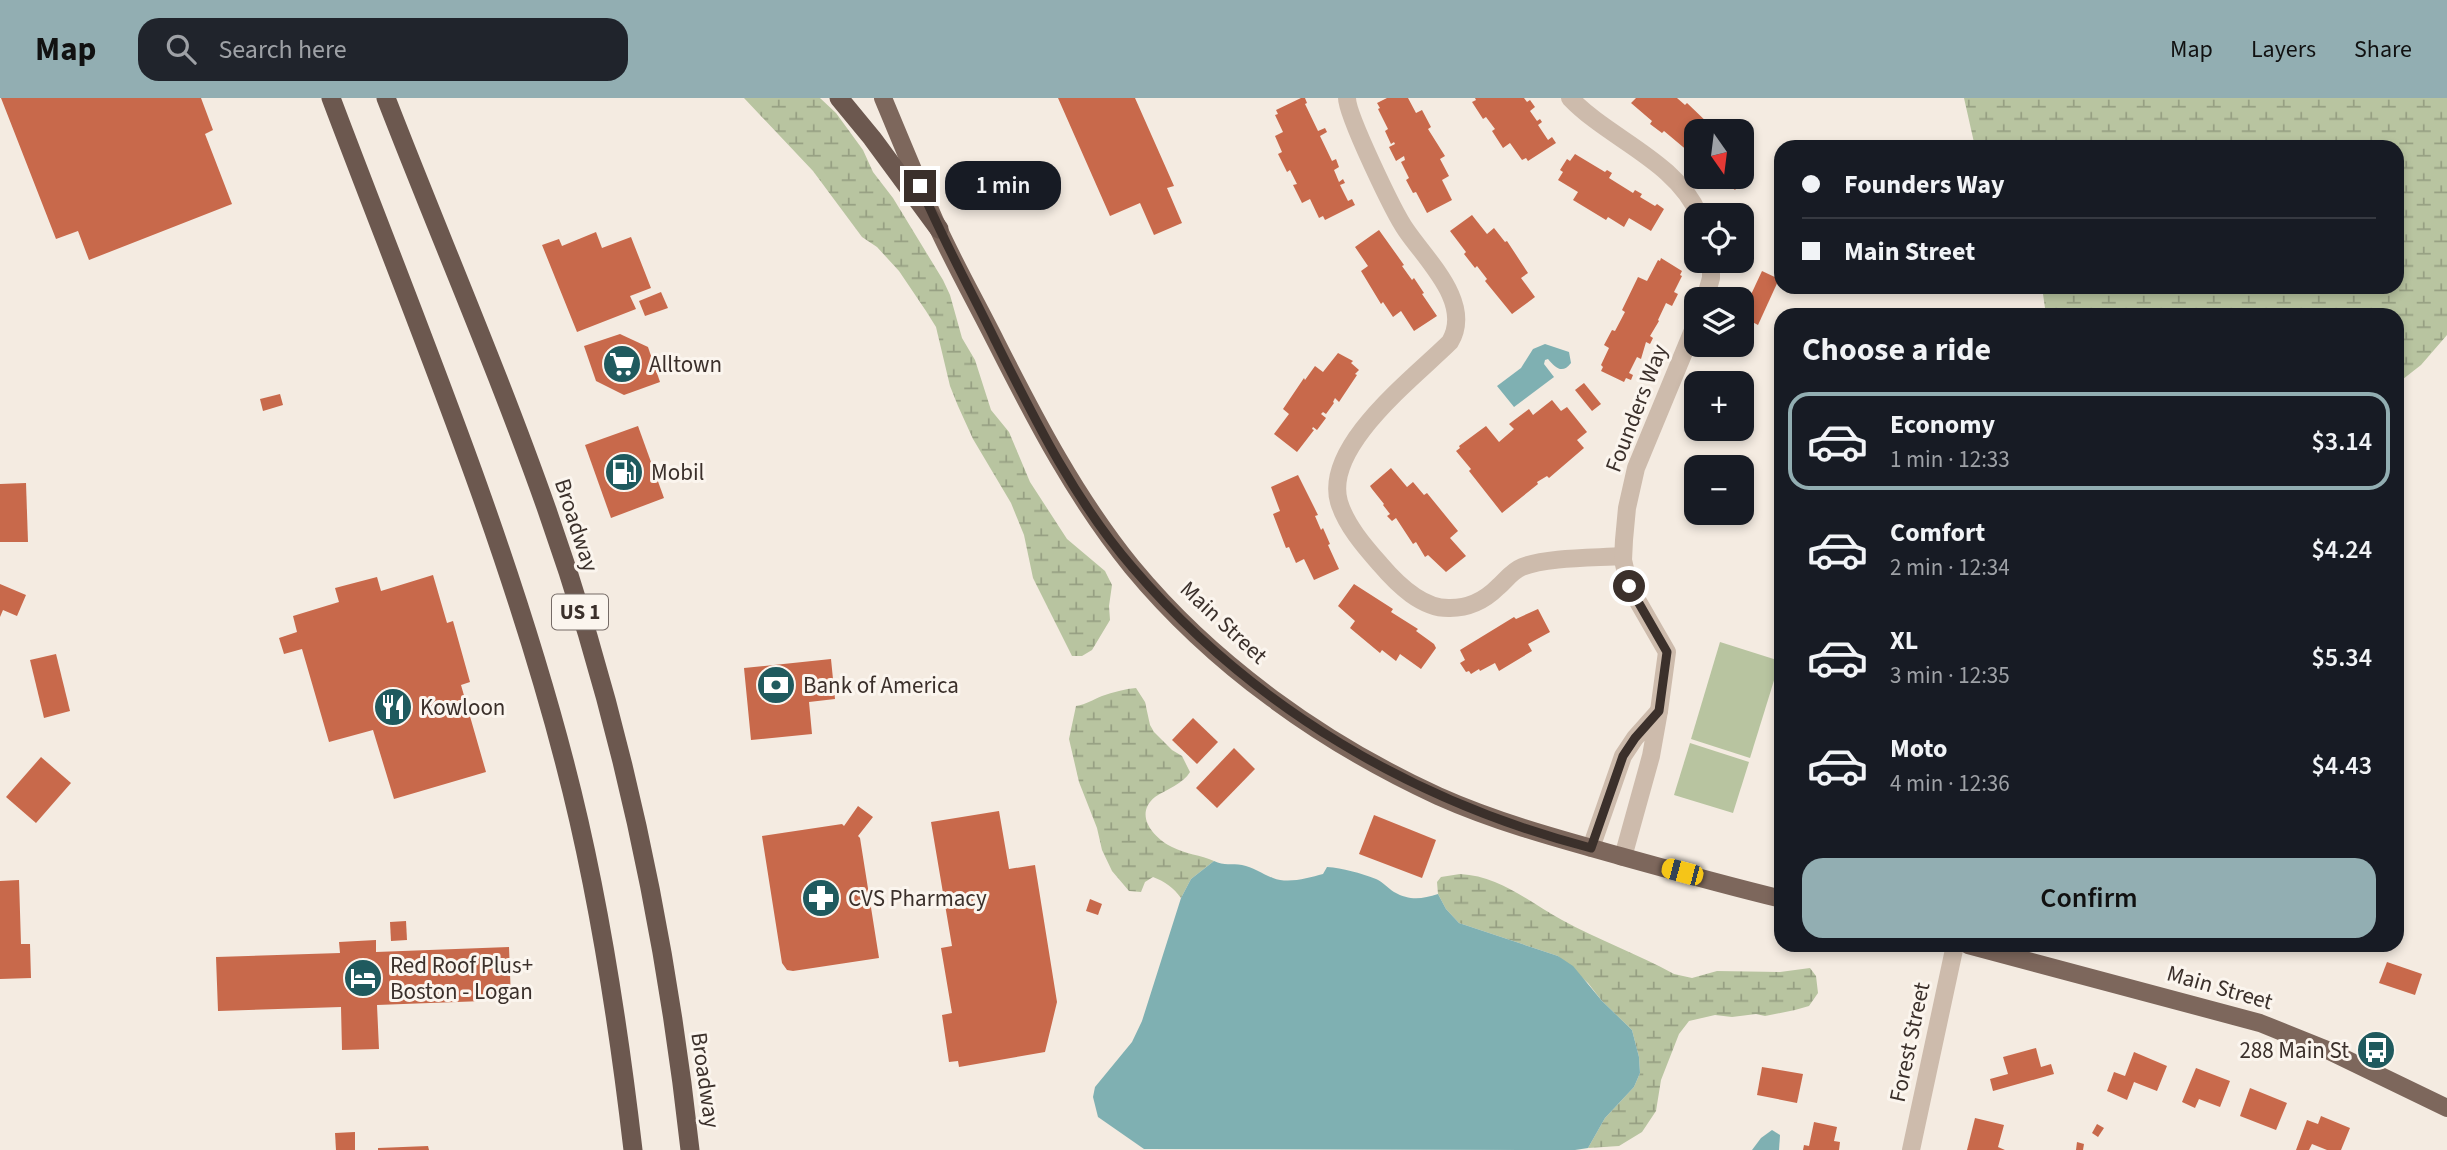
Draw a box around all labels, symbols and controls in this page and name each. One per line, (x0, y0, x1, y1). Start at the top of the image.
search box (138, 18, 628, 81)
text: Map (35, 26, 96, 73)
icon: search (162, 30, 200, 68)
text: Search here (218, 31, 347, 68)
text: Map (2170, 32, 2213, 67)
text: Layers (2251, 32, 2316, 67)
text: Share (2354, 32, 2412, 67)
north arrow (1684, 119, 1754, 189)
map controls (1684, 119, 1754, 525)
callout: 1 min (944, 162, 1060, 210)
text: Founders Way (1844, 166, 2005, 203)
text: 1 min (976, 169, 1030, 202)
route end (904, 170, 936, 202)
button: locate (1684, 203, 1754, 273)
text: Main Street (1844, 233, 1975, 270)
button: layers (1684, 287, 1754, 357)
text: Choose a ride (1802, 327, 1991, 373)
street label: Founders Way (1597, 339, 1676, 477)
supermarket icon: Alltown (601, 343, 643, 385)
place label: Alltown (649, 348, 722, 381)
button: + (1684, 371, 1754, 441)
text: Economy (1890, 406, 1995, 443)
icon: car (1806, 410, 1869, 473)
text: $3.14 (2311, 423, 2372, 460)
text: 1 min · 12:33 (1890, 443, 2010, 476)
fuel station icon: Mobil (603, 451, 645, 493)
button: − (1684, 455, 1754, 525)
place label: Mobil (651, 456, 704, 489)
street label: Broadway (546, 474, 607, 576)
text: Comfort (1890, 514, 1985, 551)
icon: car (1806, 518, 1869, 581)
text: $4.24 (2311, 531, 2372, 568)
text: 2 min · 12:34 (1890, 551, 2010, 584)
route start (1613, 570, 1645, 602)
street label: Main Street (1173, 573, 1275, 672)
road number: US 1 (552, 594, 608, 630)
text: XL (1890, 622, 1918, 659)
icon: car (1806, 626, 1869, 689)
text: $5.34 (2311, 639, 2372, 676)
text: 3 min · 12:35 (1890, 659, 2010, 692)
bank icon: Bank of America (755, 664, 797, 706)
place label: Bank of America (803, 669, 959, 702)
restaurant icon: Kowloon (372, 686, 414, 728)
place label: Kowloon (420, 691, 505, 724)
text: Moto (1890, 730, 1947, 767)
icon: car (1806, 734, 1869, 797)
text: $4.43 (2311, 747, 2372, 784)
text: 4 min · 12:36 (1890, 767, 2010, 800)
car (1659, 856, 1706, 888)
button: Confirm (1802, 858, 2376, 938)
pharmacy icon: CVS Pharmacy (800, 877, 842, 919)
place label: CVS Pharmacy (848, 882, 987, 915)
place label: Red Roof Plus+ Boston - Logan (390, 949, 533, 1008)
hotel icon: Red Roof Plus+ Boston - Logan (342, 957, 384, 999)
street label: Main Street (2163, 957, 2277, 1018)
street label: Forest Street (1881, 979, 1938, 1105)
bus stop icon: 288 Main St (2355, 1029, 2397, 1071)
street label: Broadway (682, 1030, 729, 1130)
place label: 288 Main St (2239, 1034, 2349, 1067)

